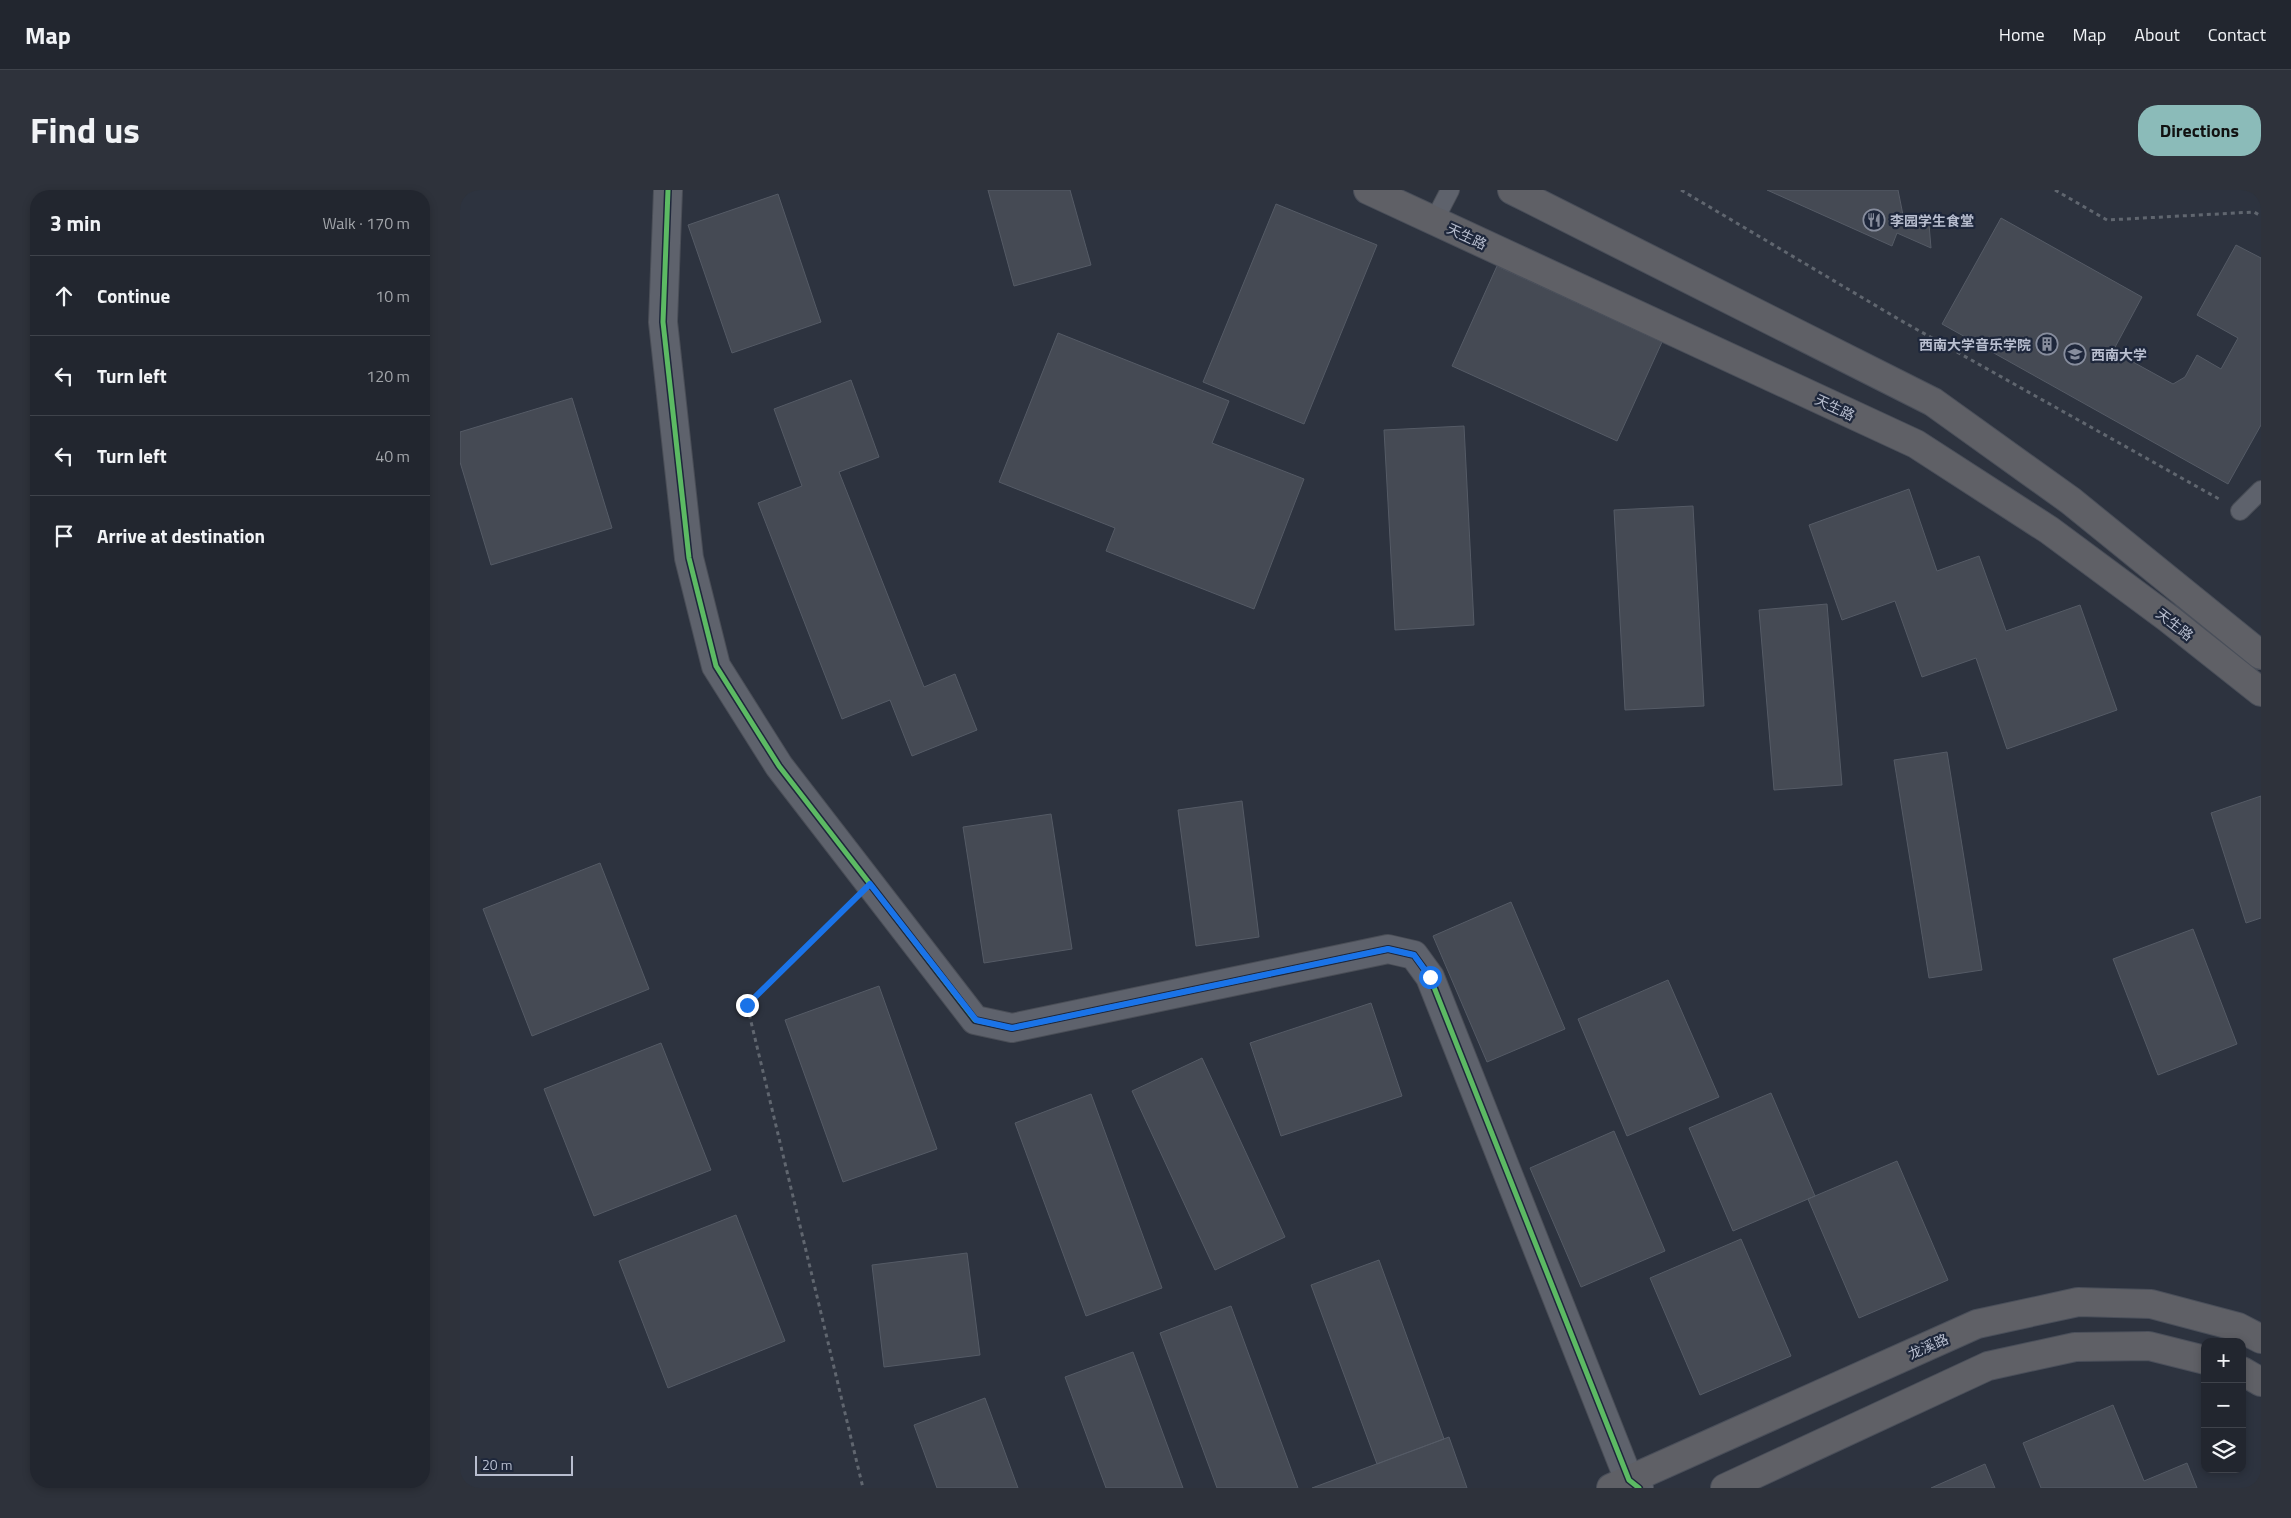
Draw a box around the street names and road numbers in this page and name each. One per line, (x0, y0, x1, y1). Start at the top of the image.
street label: 天生路 (1444, 218, 1490, 254)
street label: 天生路 (1812, 389, 1858, 425)
street label: 天生路 (2152, 603, 2198, 645)
street label: 龙溪路 (1905, 1328, 1951, 1364)

